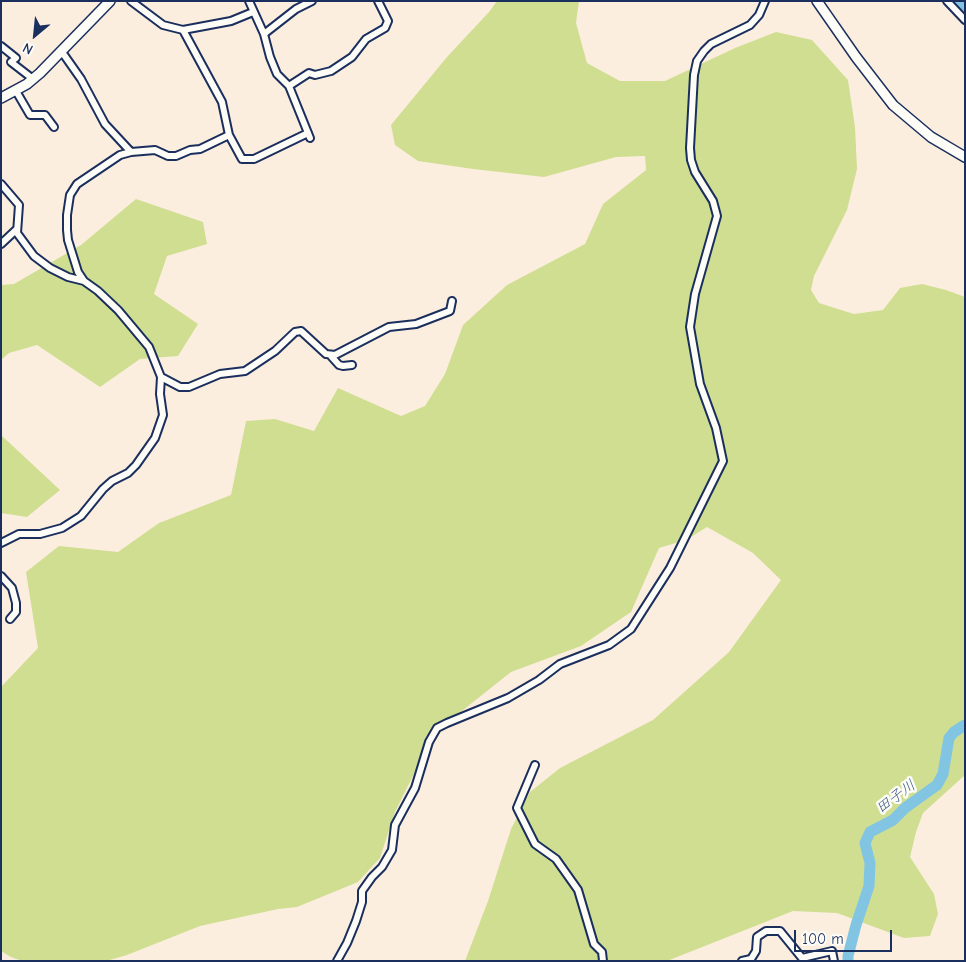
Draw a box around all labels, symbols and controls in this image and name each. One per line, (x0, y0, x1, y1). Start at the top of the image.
north arrow (10, 10, 60, 60)
text: N (20, 39, 36, 58)
water label: 田子川 (873, 776, 919, 818)
scale bar (796, 920, 894, 952)
text: 100 m (802, 930, 844, 948)

